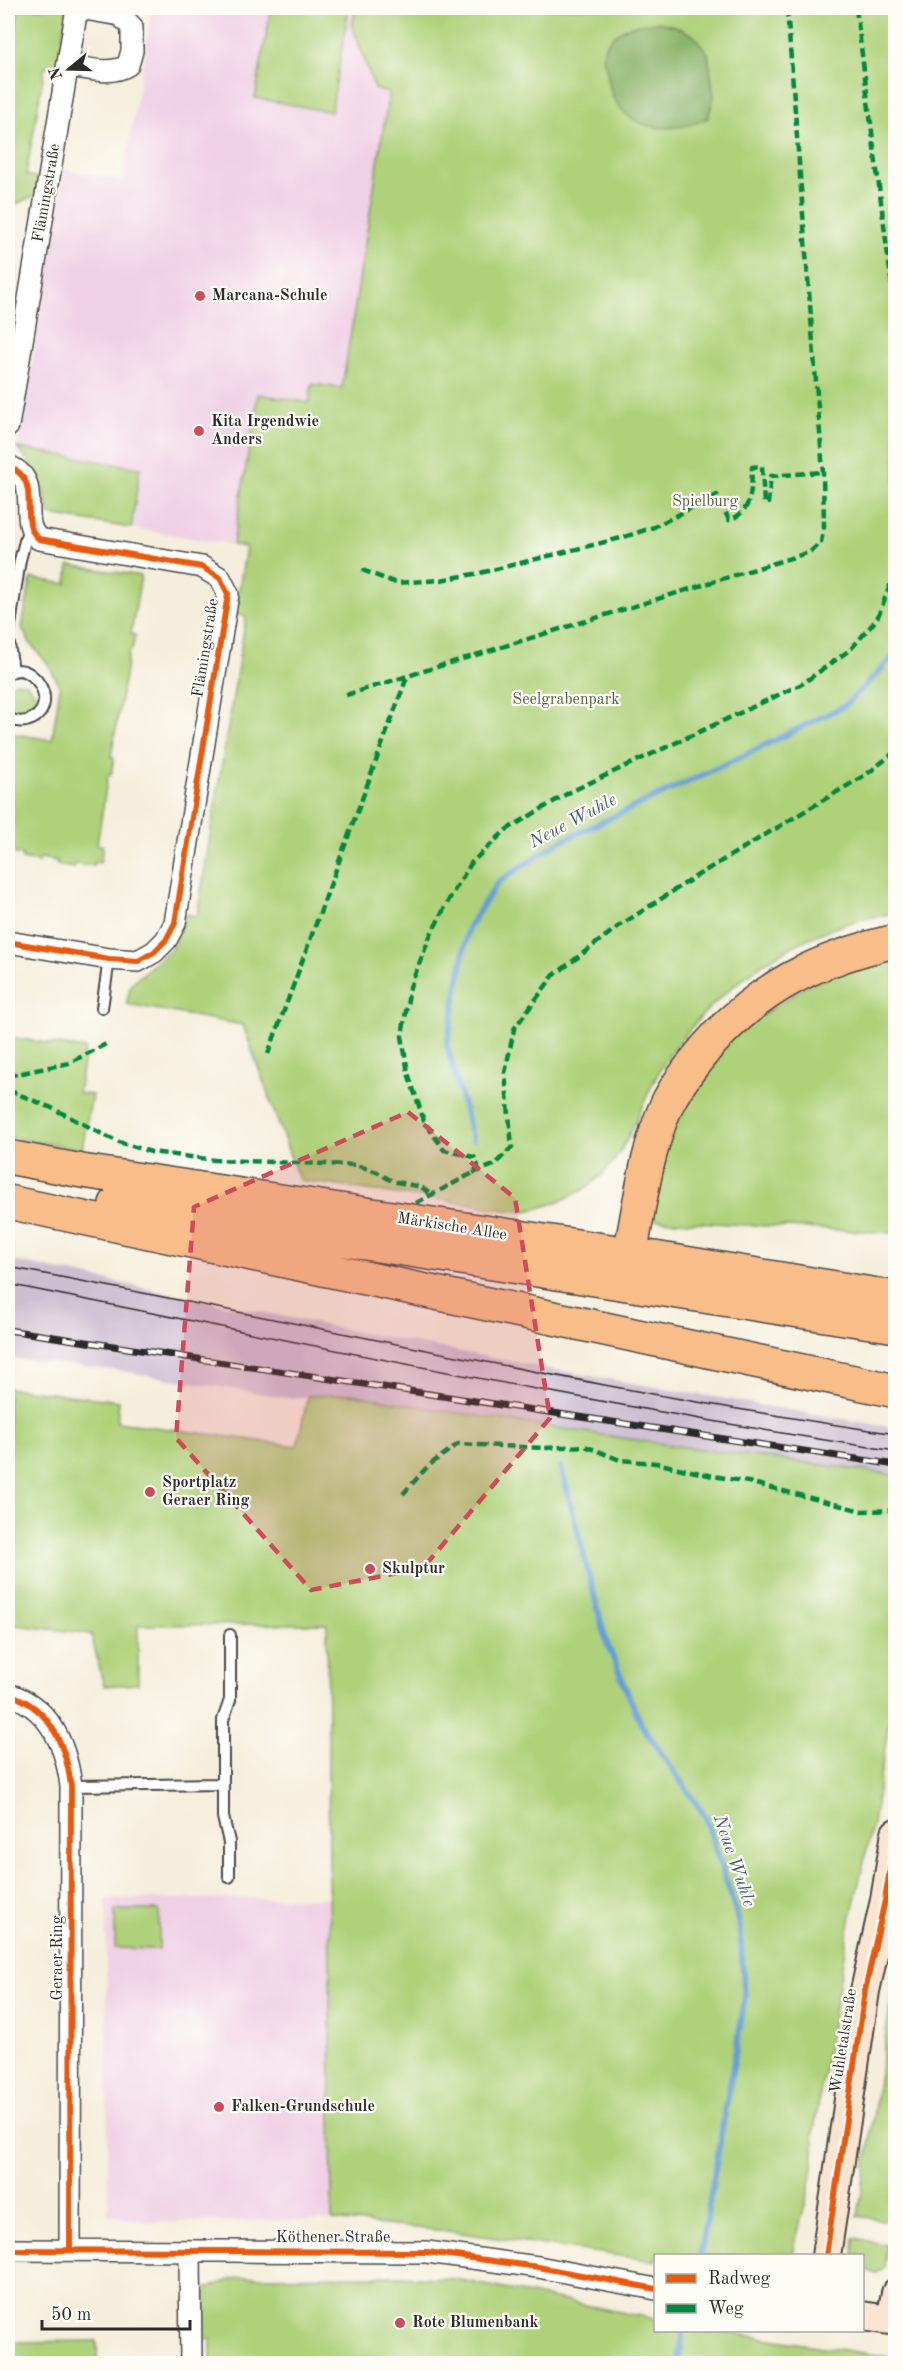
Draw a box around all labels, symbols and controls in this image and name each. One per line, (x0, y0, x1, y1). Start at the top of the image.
north arrow (39, 39, 99, 99)
text: N (47, 64, 66, 82)
street label: Flämingstraße (30, 142, 64, 244)
place label: Marcana-Schule (212, 288, 328, 304)
marker: Marcana-Schule (193, 289, 207, 303)
place label: Kita Irgendwie Anders (211, 414, 319, 448)
marker: Kita Irgendwie Anders (192, 424, 206, 438)
park label: Spielburg (672, 494, 738, 510)
street label: Flämingstraße (190, 597, 222, 699)
park label: Seelgrabenpark (512, 692, 620, 708)
water label: Neue Wuhle (526, 791, 620, 852)
street label: Märkische Allee (396, 1210, 508, 1244)
place label: Sportplatz Geraer Ring (162, 1475, 249, 1509)
marker: Sportplatz Geraer Ring (143, 1485, 157, 1499)
place label: Skulptur (382, 1561, 445, 1577)
marker: Skulptur (363, 1562, 377, 1576)
water label: Neue Wuhle (710, 1812, 758, 1909)
street label: Geraer Ring (50, 1915, 66, 2000)
street label: Wuhletalstraße (828, 1987, 860, 2095)
place label: Falken-Grundschule (231, 2099, 375, 2115)
marker: Falken-Grundschule (212, 2100, 226, 2114)
street label: Köthener Straße (276, 2230, 390, 2246)
legend (654, 2254, 864, 2332)
text: Radweg (708, 2270, 771, 2288)
scale bar (42, 2293, 190, 2331)
text: Weg (708, 2300, 744, 2318)
text: 50 m (51, 2306, 91, 2324)
place label: Rote Blumenbank (412, 2315, 538, 2331)
marker: Rote Blumenbank (393, 2316, 407, 2330)

